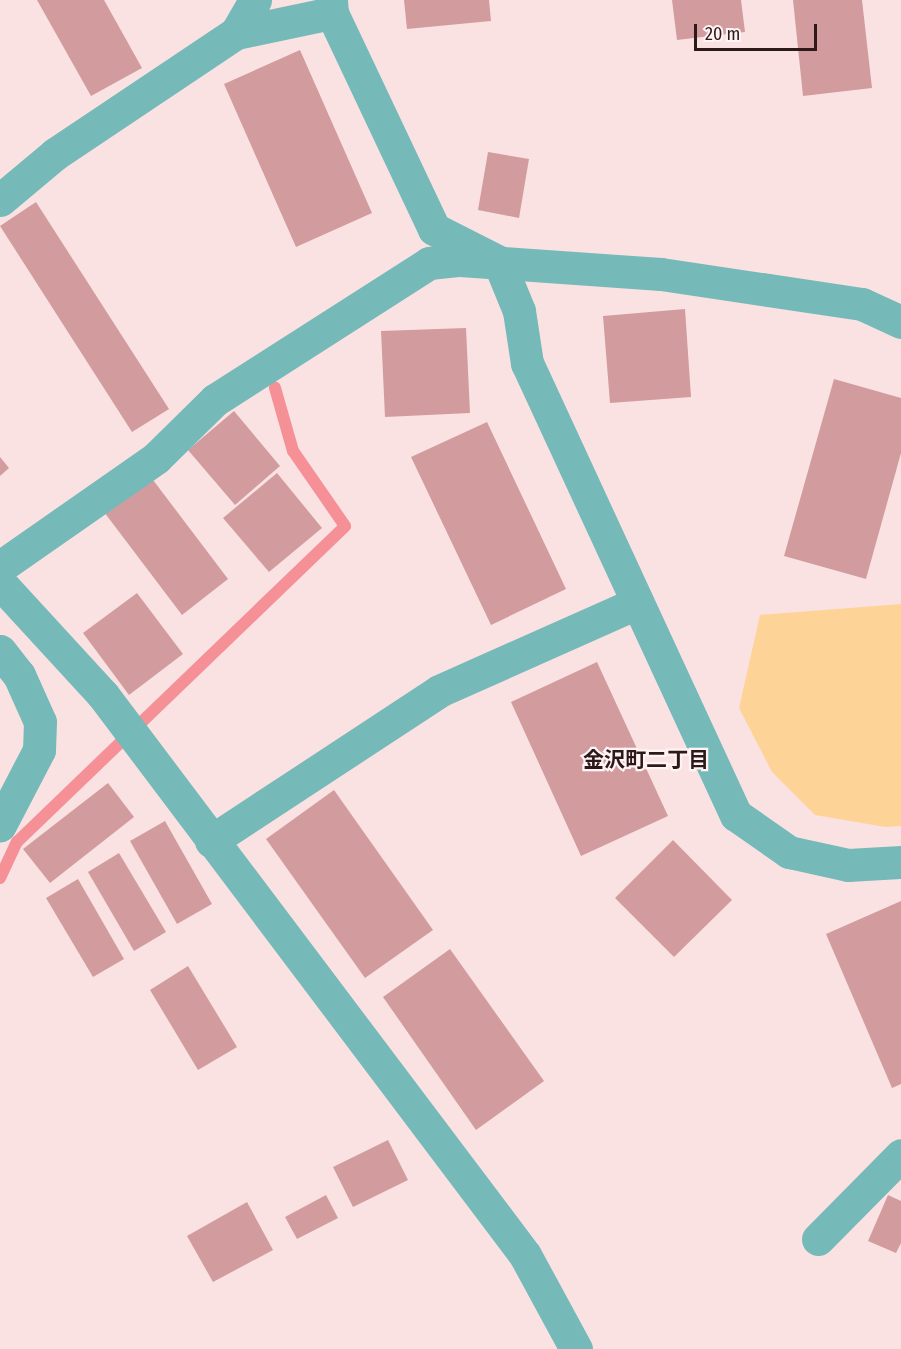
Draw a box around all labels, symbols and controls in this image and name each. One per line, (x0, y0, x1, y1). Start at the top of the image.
scale bar (697, 12, 820, 50)
text: 20 m (705, 23, 740, 45)
district label: 金沢町二丁目 (583, 747, 709, 773)

